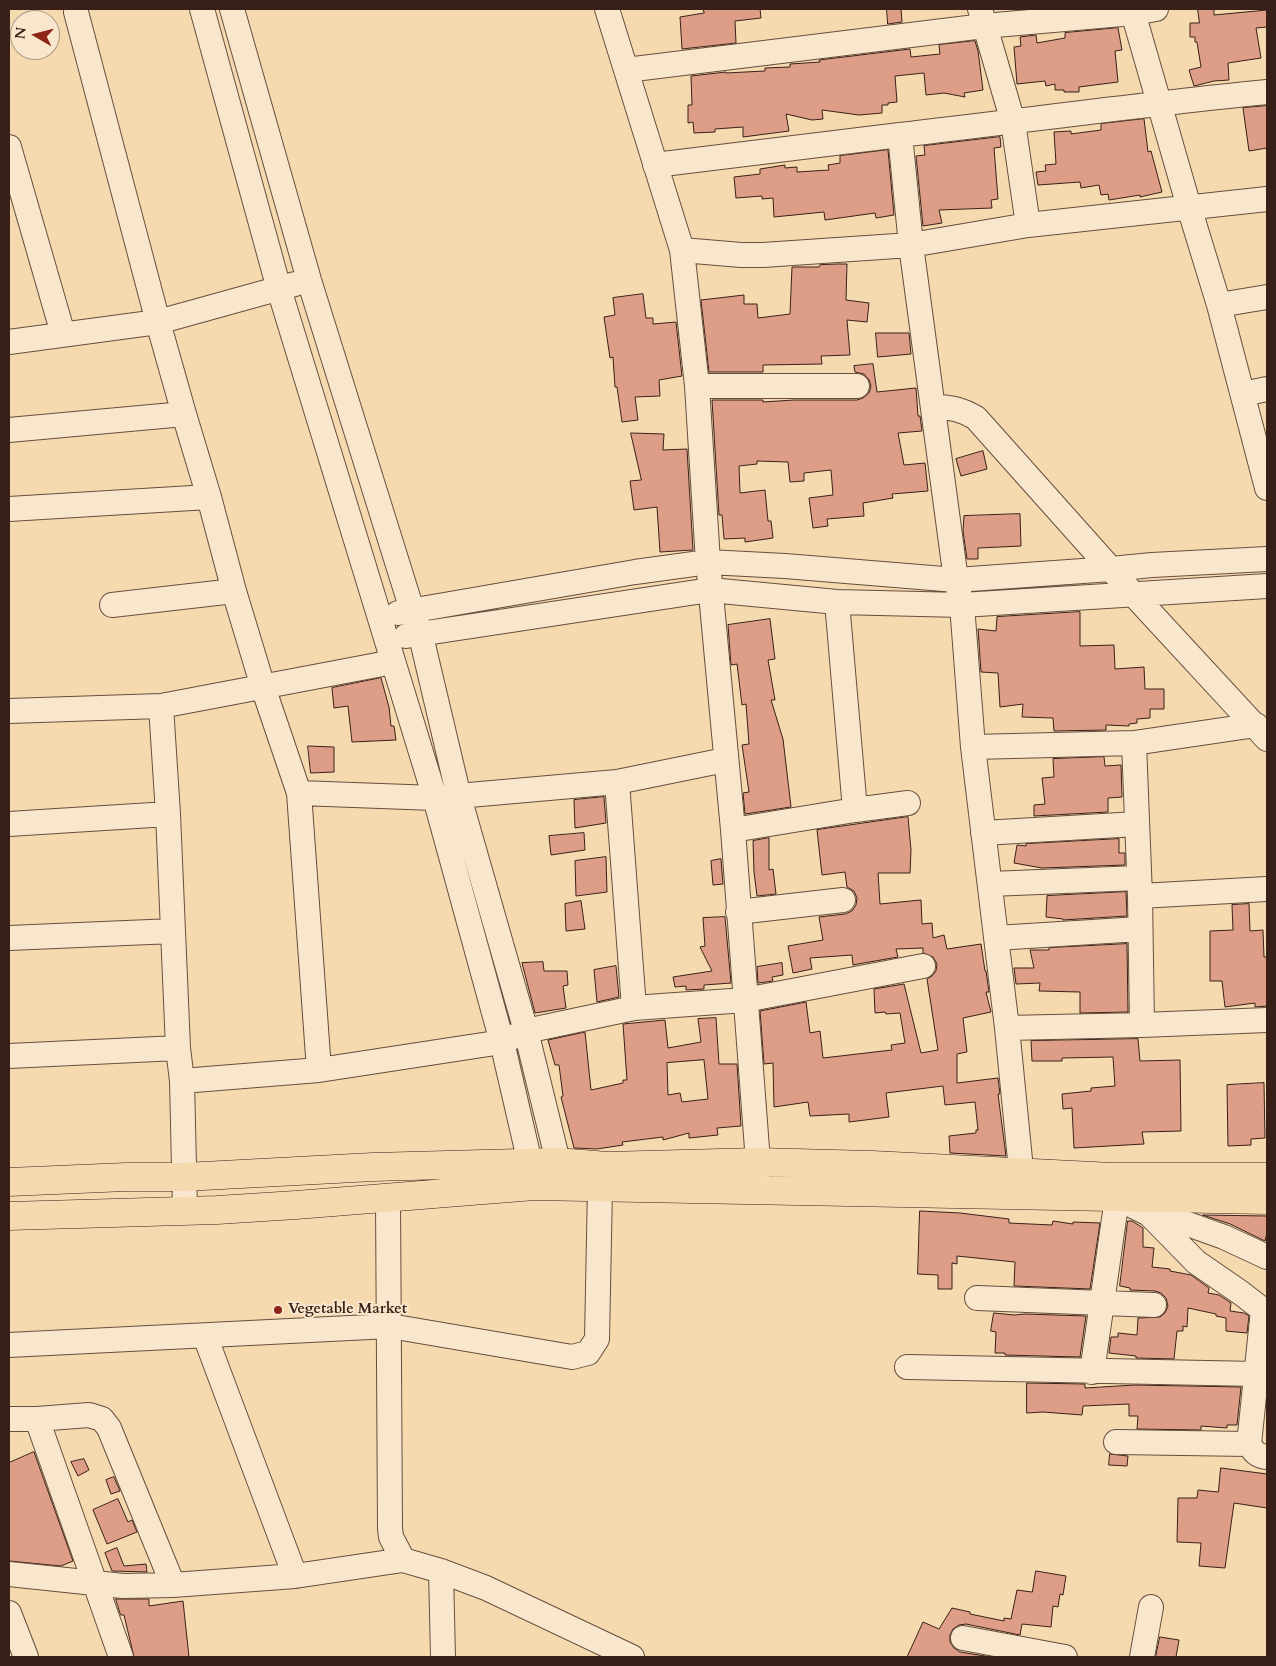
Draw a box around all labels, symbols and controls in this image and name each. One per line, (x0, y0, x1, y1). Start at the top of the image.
north arrow (10, 10, 60, 60)
text: N (10, 26, 31, 40)
place label: Vegetable Market (288, 1301, 407, 1319)
marker: Vegetable Market (272, 1304, 284, 1316)

